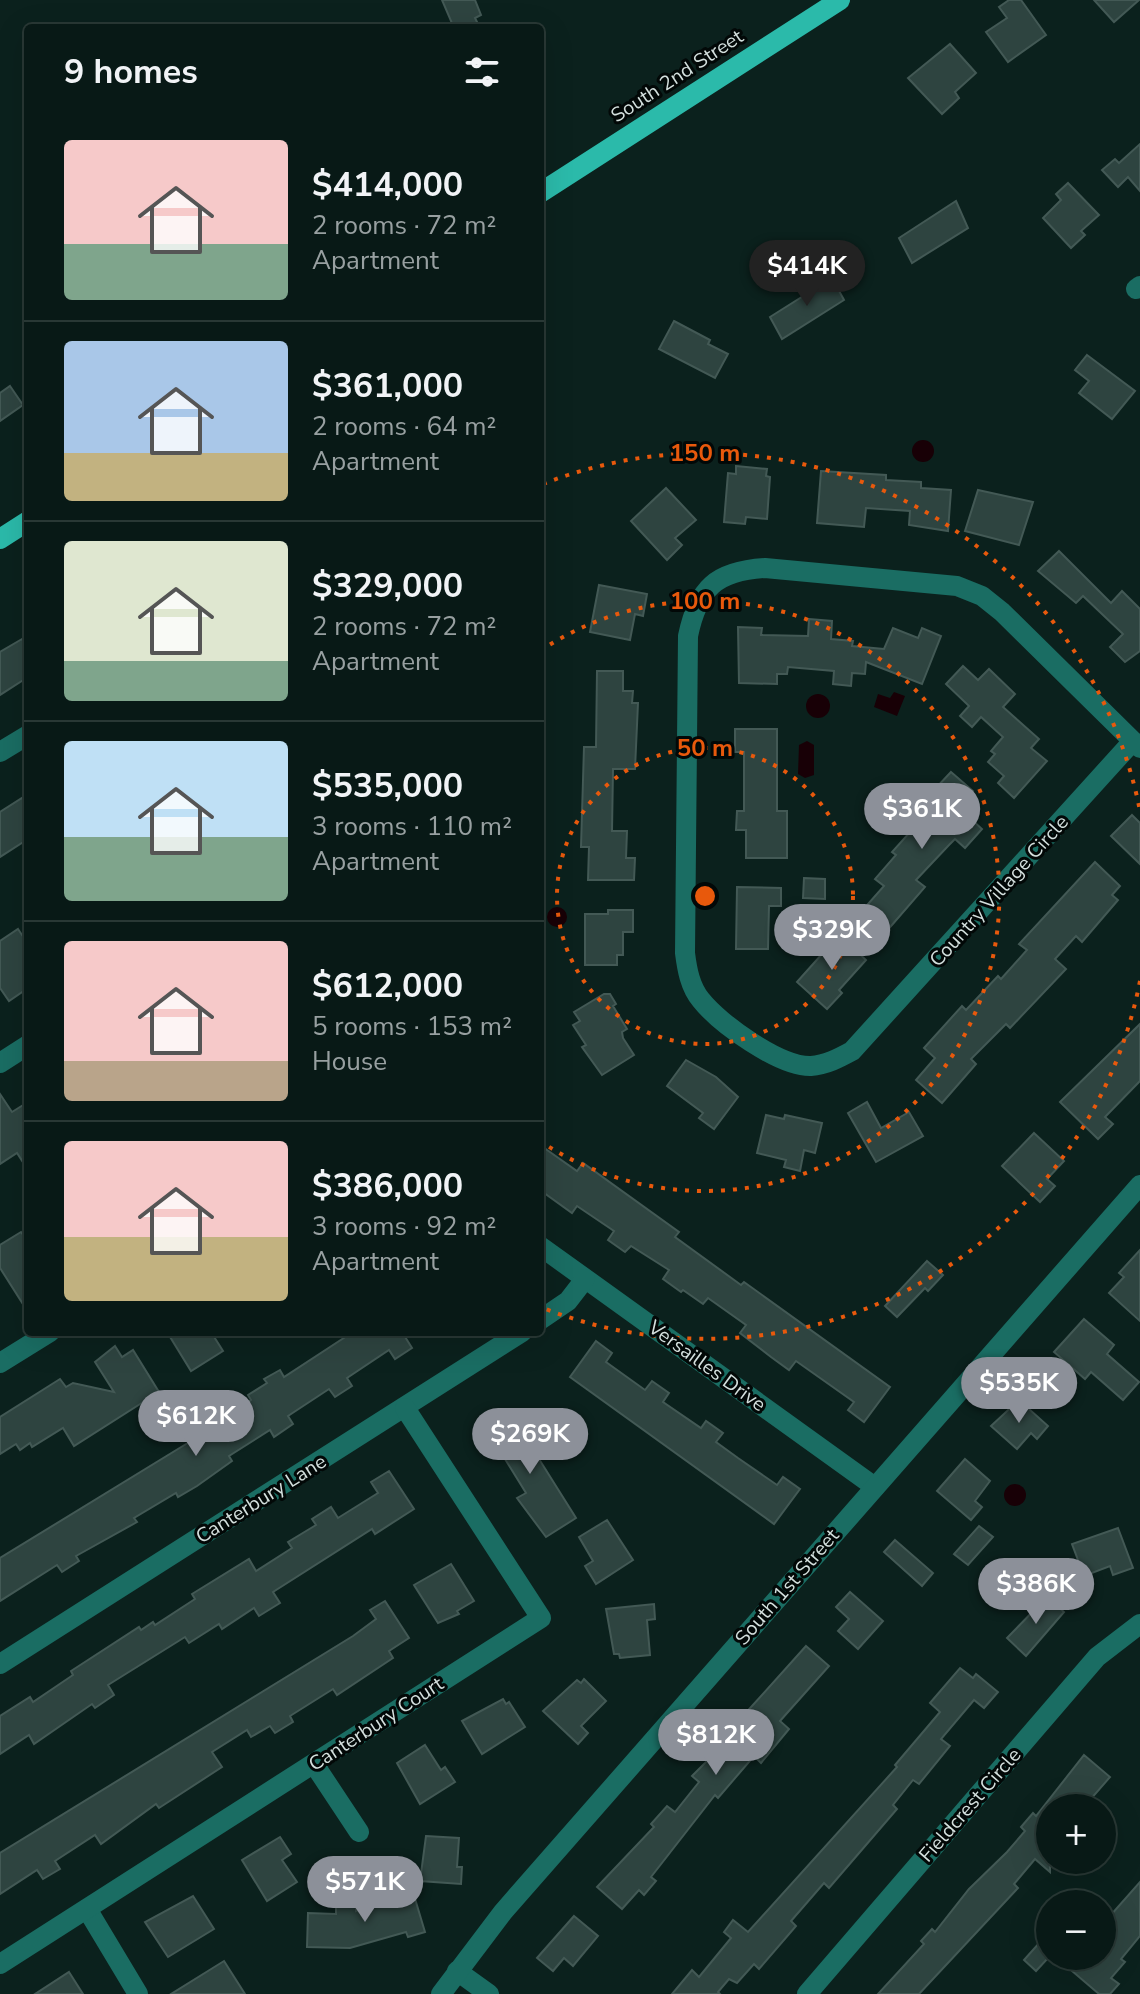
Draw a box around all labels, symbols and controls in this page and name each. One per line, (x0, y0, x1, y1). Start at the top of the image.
street label: South 2nd Street (606, 23, 749, 129)
text: 9 homes (64, 49, 198, 95)
icon: filters (460, 50, 504, 94)
text: $414,000 (312, 162, 463, 208)
icon: home (128, 172, 224, 268)
text: 2 rooms · 72 m² (312, 208, 496, 243)
pin: $414K (751, 240, 863, 308)
text: Apartment (312, 243, 439, 278)
text: $414K (767, 248, 847, 283)
text: $361,000 (312, 363, 463, 409)
icon: home (128, 373, 224, 469)
text: 2 rooms · 64 m² (312, 409, 496, 444)
text: 150 m (670, 437, 740, 469)
text: Apartment (312, 444, 439, 479)
text: $329,000 (312, 563, 463, 609)
icon: home (128, 573, 224, 669)
text: 100 m (670, 585, 740, 617)
text: 2 rooms · 72 m² (312, 609, 496, 644)
text: Apartment (312, 644, 439, 679)
text: 50 m (677, 732, 733, 764)
text: $535,000 (312, 763, 463, 809)
icon: home (128, 773, 224, 869)
pin: $361K (866, 783, 978, 851)
text: $361K (882, 791, 962, 826)
text: 3 rooms · 110 m² (312, 809, 512, 844)
street label: Country Village Circle (923, 809, 1075, 973)
text: Apartment (312, 844, 439, 879)
centre of rings (691, 882, 719, 910)
pin: $329K (776, 904, 888, 972)
text: $329K (792, 912, 872, 947)
text: $612,000 (312, 963, 463, 1009)
icon: home (128, 973, 224, 1069)
text: 5 rooms · 153 m² (312, 1009, 512, 1044)
text: House (312, 1044, 387, 1079)
text: $386,000 (312, 1163, 463, 1209)
icon: home (128, 1173, 224, 1269)
text: 3 rooms · 92 m² (312, 1209, 496, 1244)
text: Apartment (312, 1244, 439, 1279)
street label: Versailles Drive (642, 1313, 771, 1418)
pin: $535K (963, 1357, 1075, 1425)
text: $535K (979, 1365, 1059, 1400)
pin: $612K (140, 1390, 252, 1458)
text: $612K (156, 1398, 236, 1433)
pin: $269K (474, 1408, 586, 1476)
text: $269K (490, 1416, 570, 1451)
street label: Canterbury Lane (191, 1448, 331, 1550)
street label: South 1st Street (729, 1522, 846, 1651)
pin: $386K (980, 1558, 1092, 1626)
text: $386K (996, 1566, 1076, 1601)
street label: Canterbury Court (303, 1670, 449, 1778)
pin: $812K (660, 1709, 772, 1777)
text: $812K (676, 1717, 756, 1752)
street label: Fieldcrest Circle (913, 1742, 1027, 1868)
map controls (1036, 1794, 1116, 1970)
button: + (1036, 1794, 1116, 1874)
pin: $571K (309, 1856, 421, 1924)
text: $571K (325, 1864, 405, 1899)
button: − (1036, 1890, 1116, 1970)

